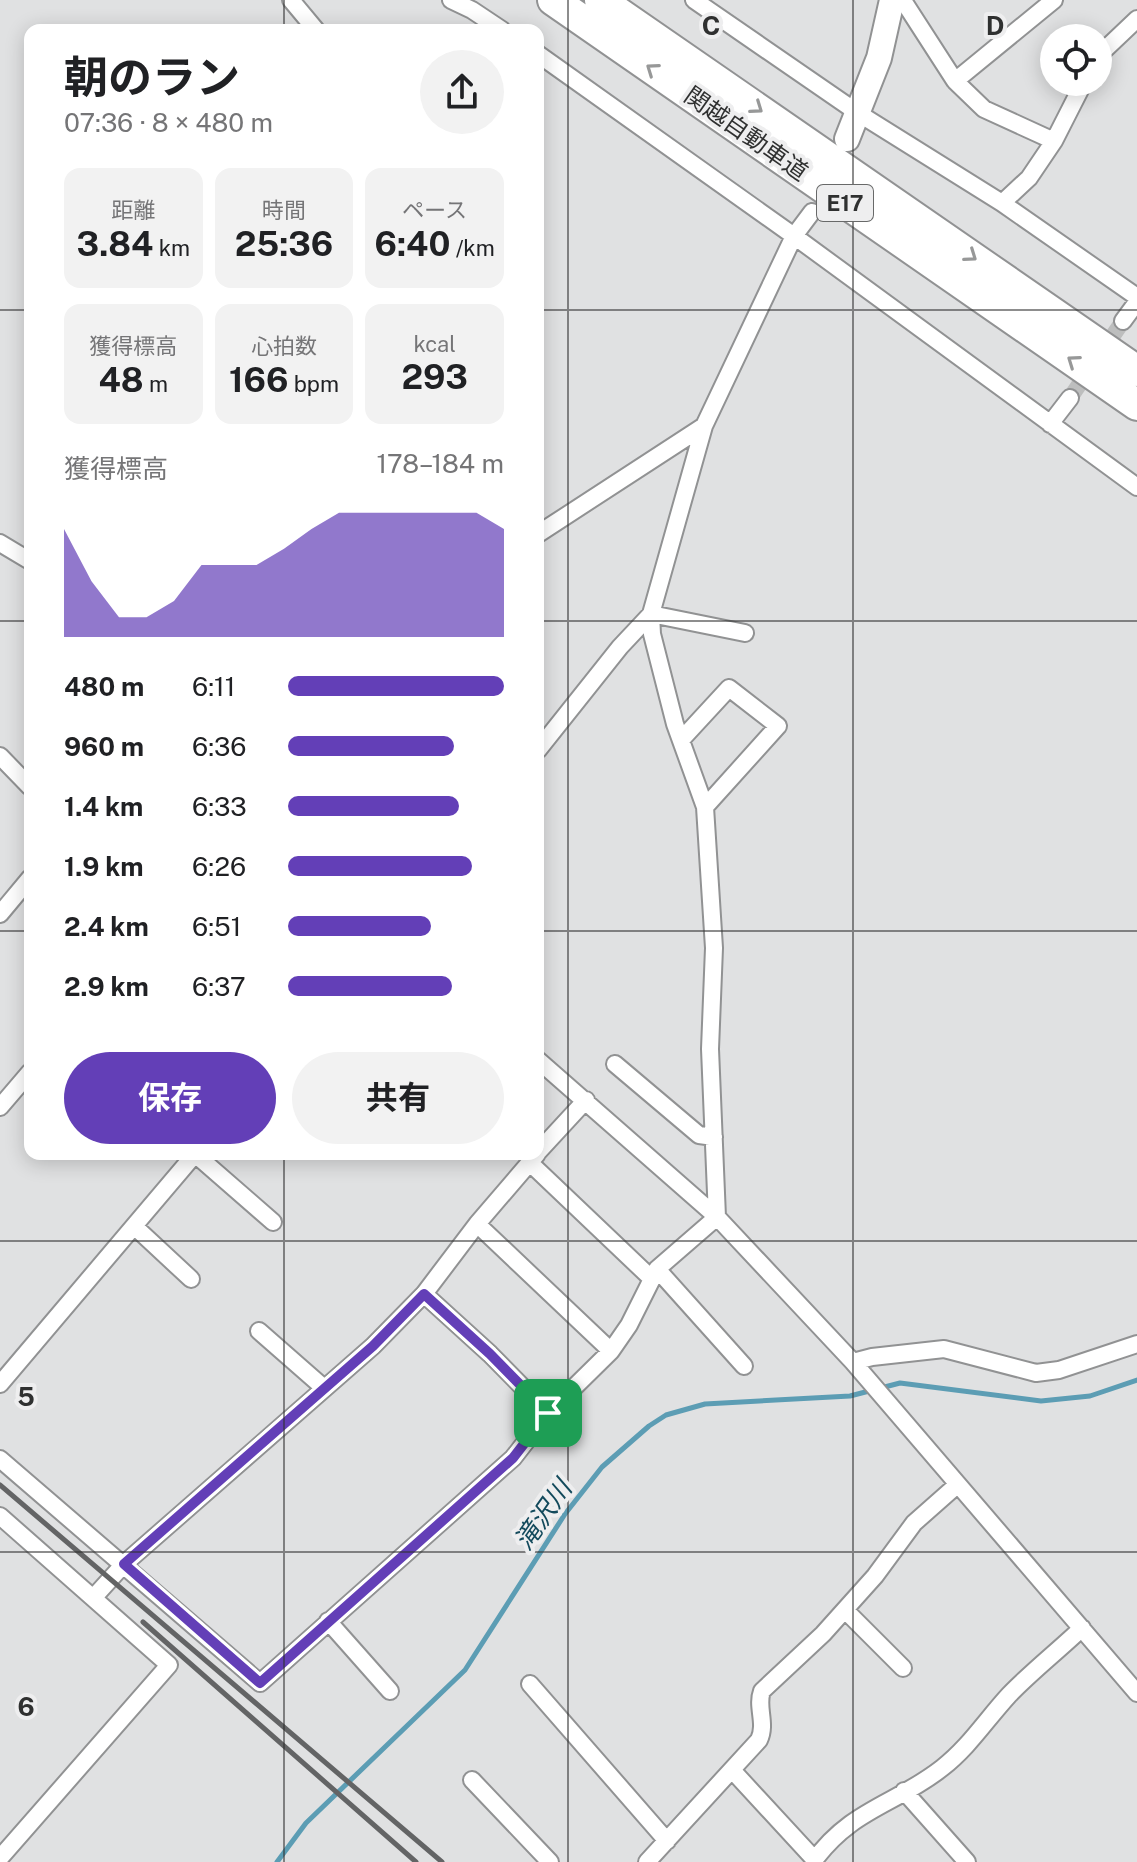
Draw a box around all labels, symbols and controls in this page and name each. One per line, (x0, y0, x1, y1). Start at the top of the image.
text: C (702, 10, 720, 41)
text: D (986, 10, 1004, 41)
map controls (1040, 24, 1112, 96)
button: locate (1040, 24, 1112, 96)
button: share (420, 50, 504, 134)
text: 朝のラン (64, 51, 240, 103)
one-way arrow (647, 64, 661, 79)
street label: 関越自動車道 (680, 80, 814, 186)
one-way arrow (748, 98, 762, 113)
text: 07:36 · 8 × 480 m (64, 107, 273, 138)
road number: E17 (817, 185, 873, 221)
text: 距離 (111, 197, 155, 223)
text: 時間 (262, 197, 306, 223)
text: ペース (402, 197, 467, 223)
text: 3.84 (77, 224, 153, 264)
text: 25:36 (235, 224, 333, 264)
text: 6:40 (375, 224, 450, 264)
text: km (153, 235, 190, 261)
text: /km (450, 235, 495, 261)
one-way arrow (962, 246, 976, 261)
text: kcal (413, 331, 456, 357)
text: 獲得標高 (89, 333, 177, 359)
text: 心拍数 (251, 333, 317, 359)
one-way arrow (1067, 356, 1081, 371)
text: 293 (401, 357, 468, 397)
text: 48 (99, 360, 144, 400)
text: 166 (229, 360, 288, 400)
text: m (144, 371, 168, 397)
text: bpm (288, 371, 339, 397)
text: 178–184 m (376, 448, 504, 479)
text: 獲得標高 (64, 453, 168, 484)
text: 480 m (64, 671, 144, 702)
text: 6:11 (192, 671, 235, 702)
text: 960 m (64, 731, 144, 762)
text: 6:36 (192, 731, 246, 762)
text: 1.4 km (64, 791, 143, 822)
text: 6:33 (192, 791, 247, 822)
text: 1.9 km (64, 851, 143, 882)
text: 6:26 (192, 851, 246, 882)
text: 2.4 km (64, 911, 149, 942)
text: 6:51 (192, 911, 241, 942)
text: 2.9 km (64, 971, 149, 1002)
text: 6:37 (192, 971, 246, 1002)
button: 保存 (64, 1052, 276, 1144)
button: 共有 (292, 1052, 504, 1144)
pin (514, 1379, 582, 1447)
text: 5 (17, 1381, 35, 1412)
icon: arrive (526, 1391, 570, 1435)
water label: 滝沢川 (508, 1471, 579, 1556)
text: 6 (17, 1691, 35, 1722)

